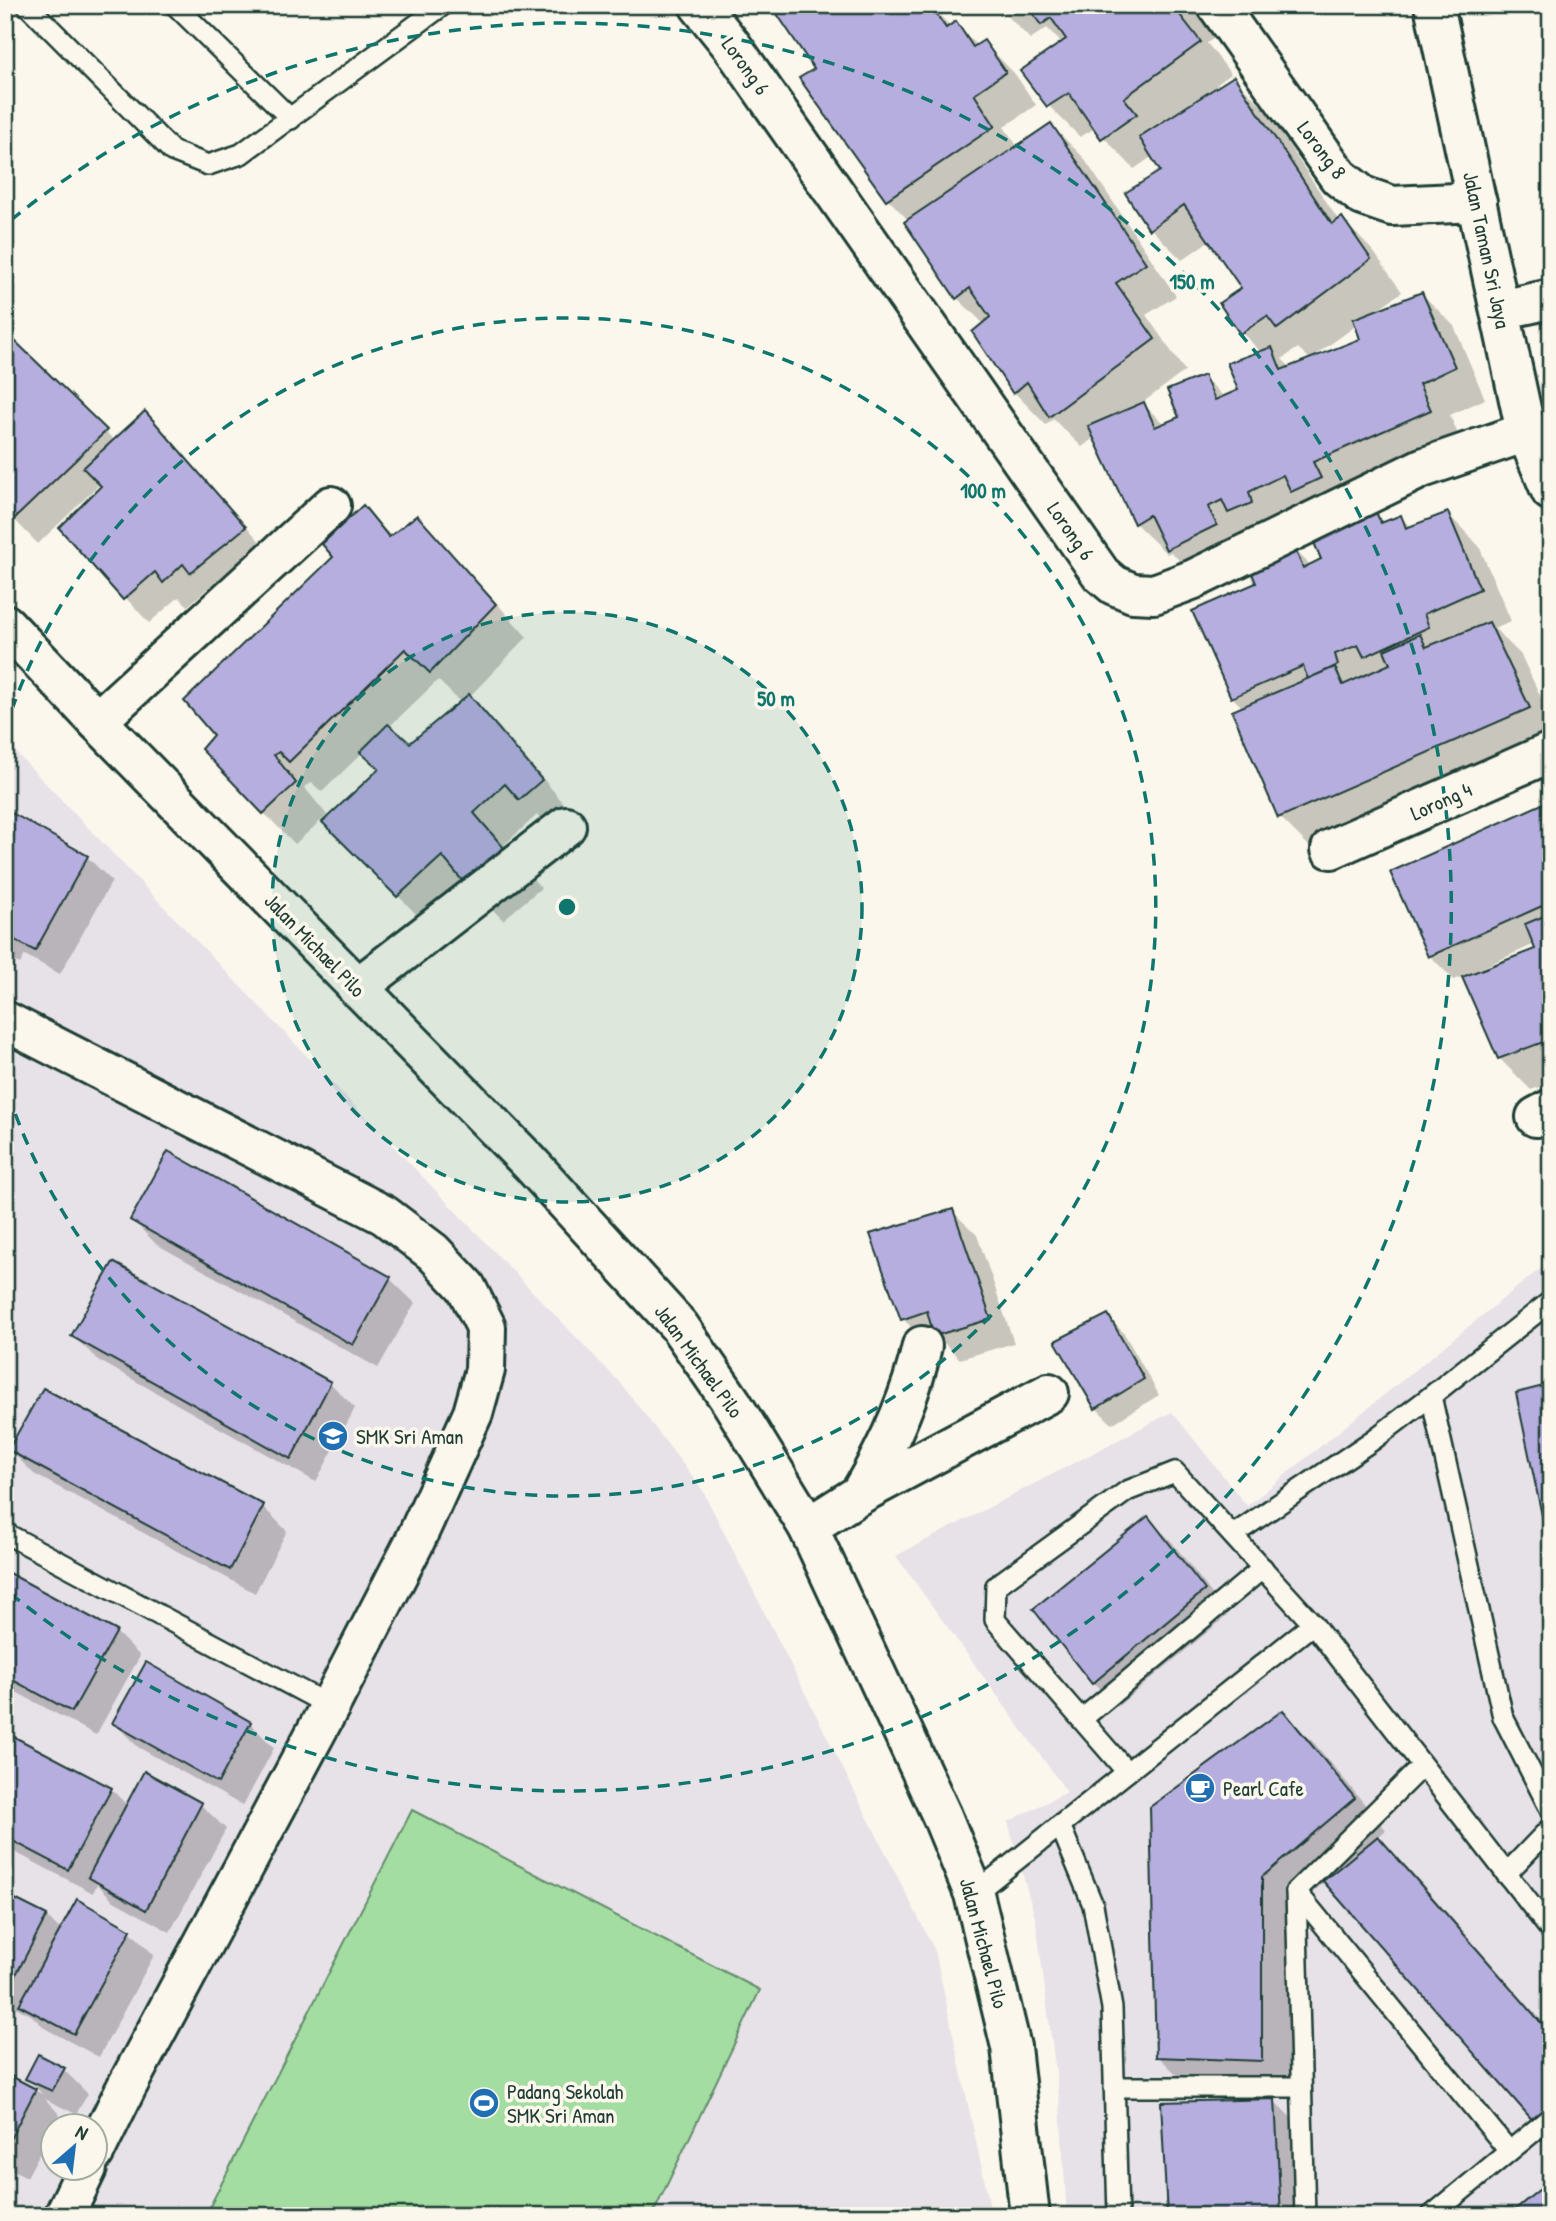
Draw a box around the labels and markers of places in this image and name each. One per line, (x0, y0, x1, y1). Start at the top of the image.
centre of rings (555, 895, 579, 919)
school or university icon: SMK Sri Aman (316, 1419, 350, 1453)
place label: SMK Sri Aman (356, 1422, 463, 1451)
cafe icon: Pearl Cafe (1183, 1771, 1217, 1805)
place label: Pearl Cafe (1223, 1774, 1304, 1803)
place label: Padang Sekolah SMK Sri Aman (507, 2077, 623, 2130)
sports icon: Padang Sekolah SMK Sri Aman (467, 2086, 501, 2120)

